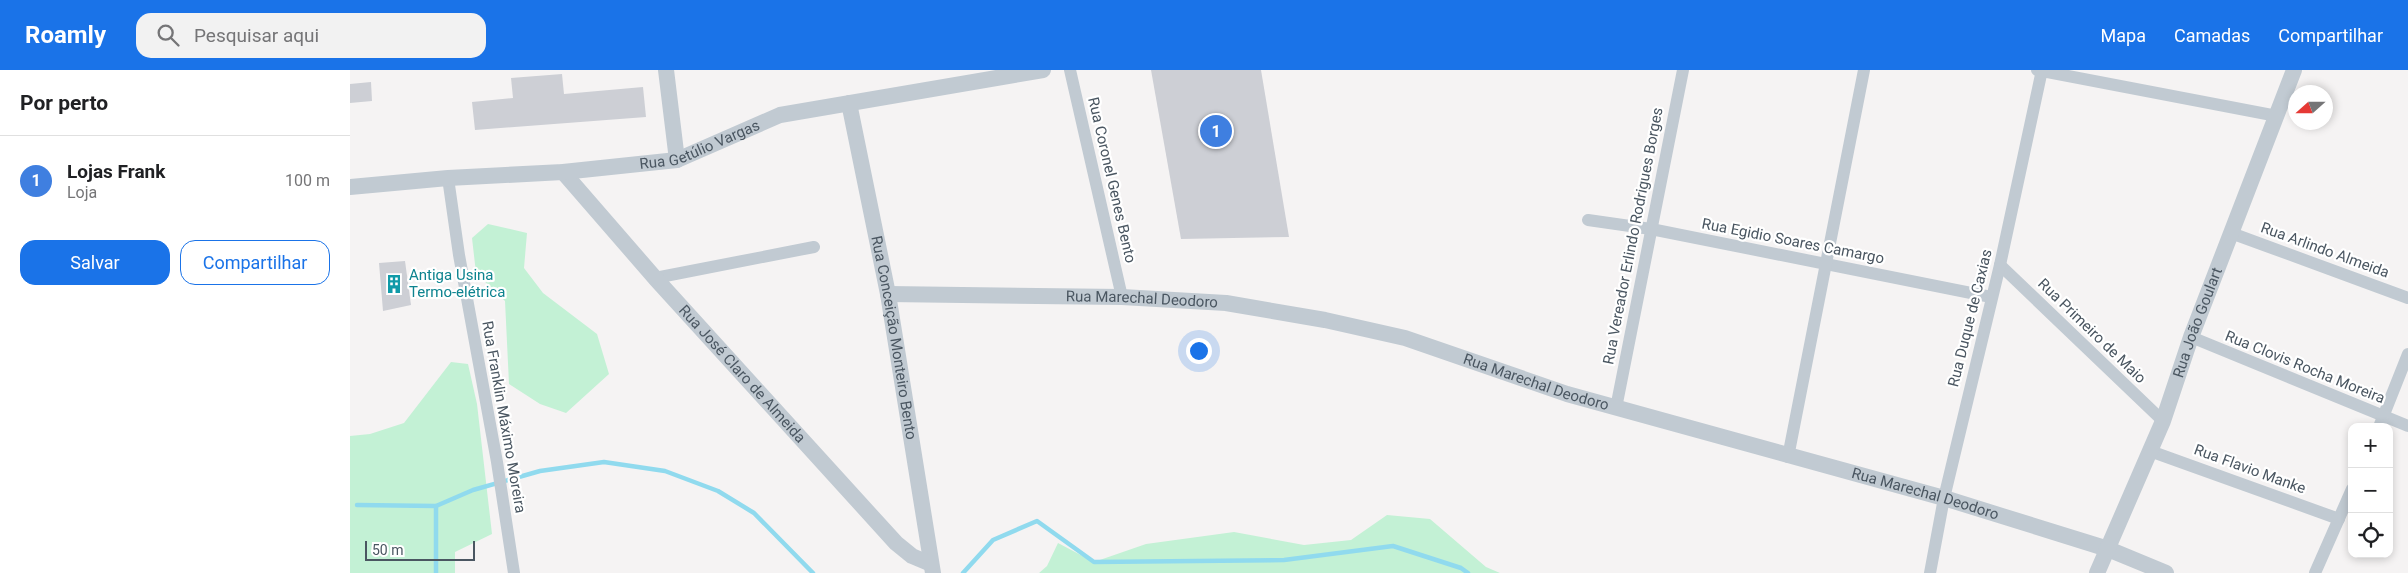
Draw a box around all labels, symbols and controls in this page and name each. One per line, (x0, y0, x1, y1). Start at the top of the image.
search box (136, 13, 486, 58)
text: Roamly (25, 21, 106, 49)
icon: search (154, 21, 182, 49)
text: Pesquisar aqui (194, 24, 319, 47)
text: Mapa (2101, 25, 2146, 46)
text: Camadas (2174, 25, 2250, 46)
text: Compartilhar (2278, 25, 2383, 46)
north arrow (2288, 85, 2333, 130)
text: Por perto (20, 91, 108, 115)
street label: Rua Coronel Genes Bento (1084, 95, 1140, 265)
street label: Rua Vereador Erlindo Rodrigues Borges (1599, 106, 1667, 366)
pin: 1 (1200, 112, 1232, 150)
street label: Rua Getúlio Vargas (638, 116, 762, 173)
text: Lojas Frank (67, 160, 165, 183)
text: 1 (31, 171, 41, 190)
text: 100 m (285, 171, 330, 190)
text: Loja (67, 183, 97, 202)
street label: Rua Egidio Soares Camargo (1700, 214, 1886, 268)
street label: Rua Arlindo Almeida (2258, 218, 2392, 282)
street label: Rua Conceição Monteiro Bento (867, 234, 920, 441)
button: Salvar (20, 240, 170, 285)
button: Compartilhar (180, 240, 330, 285)
street label: Rua Duque de Caxias (1944, 247, 1996, 389)
street label: Rua João Goulart (2169, 265, 2226, 380)
place label: Antiga Usina Termo-elétrica (409, 266, 505, 301)
building icon: Antiga Usina Termo-elétrica (383, 273, 405, 295)
street label: Rua Primeiro de Maio (2034, 275, 2150, 387)
street label: Rua Marechal Deodoro (1066, 287, 1218, 312)
street label: Rua José Claro de Almeida (675, 301, 809, 446)
street label: Rua Franklin Máximo Moreira (478, 320, 530, 514)
street label: Rua Clovis Rocha Moreira (2223, 327, 2387, 407)
your location (1186, 338, 1212, 364)
street label: Rua Marechal Deodoro (1461, 350, 1611, 414)
map controls (2348, 423, 2393, 558)
button: + (2348, 423, 2393, 468)
street label: Rua Flavio Manke (2192, 440, 2308, 498)
street label: Rua Marechal Deodoro (1850, 464, 2001, 524)
button: − (2348, 468, 2393, 513)
button: locate (2348, 513, 2393, 558)
scale bar (365, 538, 475, 561)
text: 50 m (372, 542, 404, 558)

